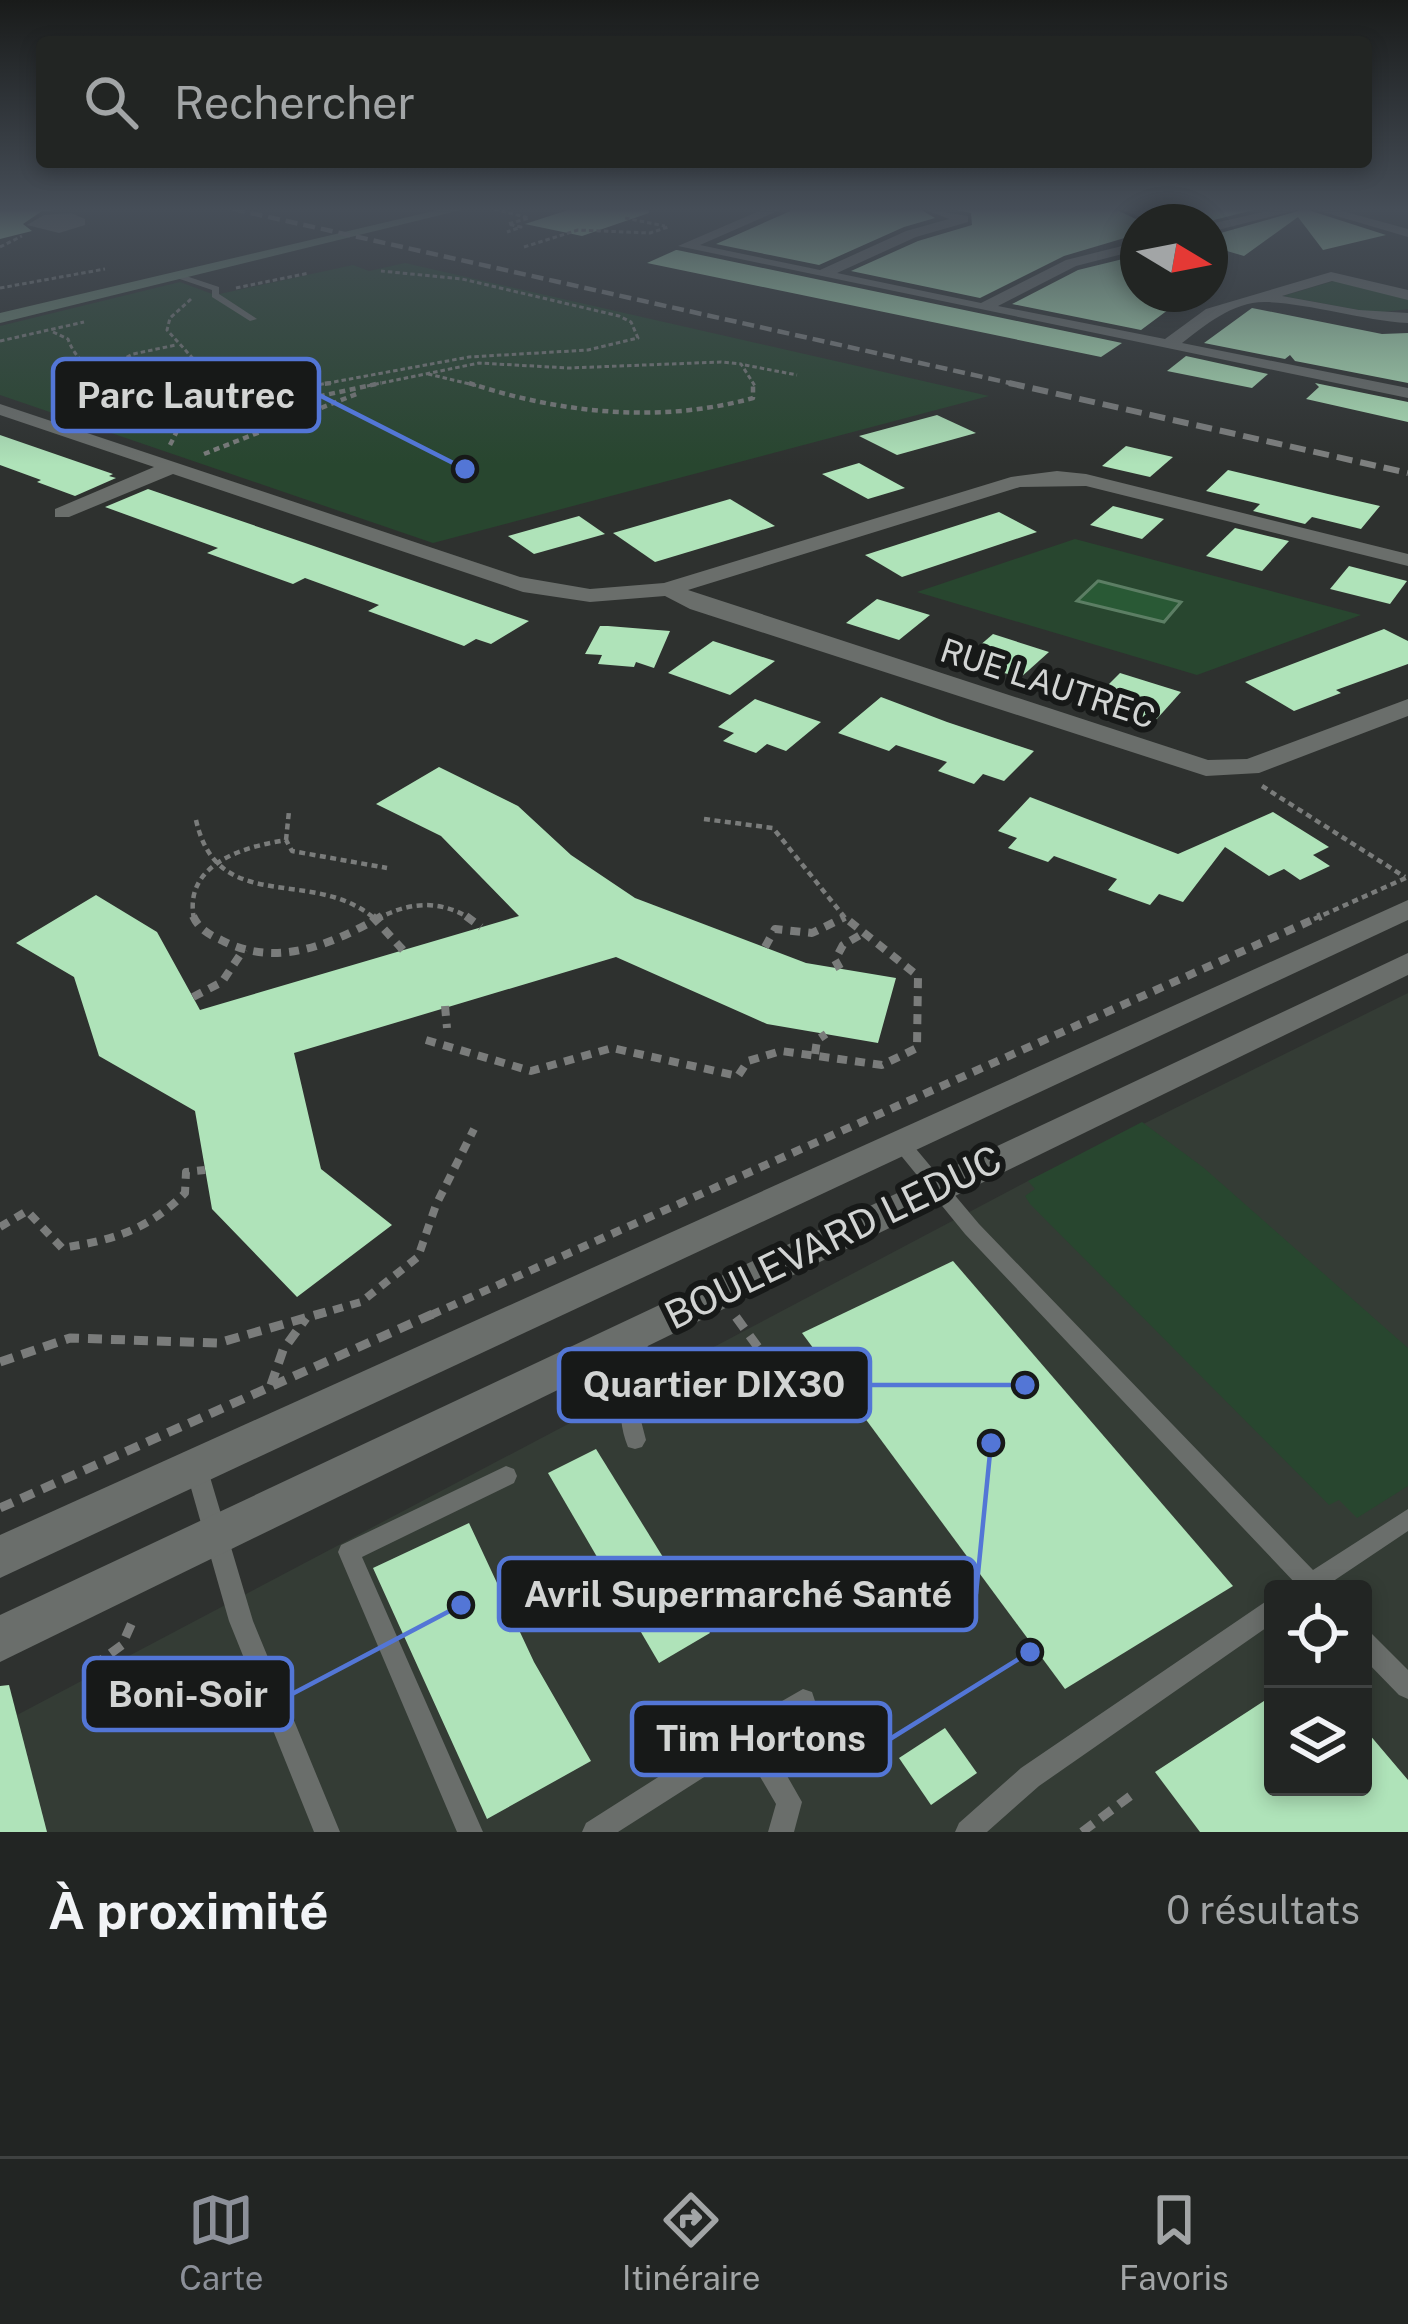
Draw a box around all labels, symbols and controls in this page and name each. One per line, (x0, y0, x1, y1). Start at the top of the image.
search box (36, 36, 1372, 168)
icon: search (78, 69, 144, 135)
text: Rechercher (174, 76, 415, 129)
north arrow (1120, 204, 1228, 312)
callout: Parc Lautrec (53, 359, 319, 431)
text: Parc Lautrec (77, 374, 295, 416)
street label: RUE LAUTREC (936, 630, 1160, 736)
street label: BOULEVARD LEDUC (657, 1135, 1009, 1339)
callout: Quartier DIX30 (559, 1349, 870, 1421)
text: Quartier DIX30 (583, 1363, 845, 1405)
callout: Avril Supermarché Santé (499, 1558, 976, 1630)
text: Avril Supermarché Santé (524, 1573, 952, 1615)
map controls (1264, 1580, 1372, 1796)
button: locate (1264, 1580, 1372, 1688)
callout: Boni-Soir (84, 1658, 292, 1730)
text: Boni-Soir (108, 1673, 268, 1715)
button: layers (1264, 1688, 1372, 1796)
callout: Tim Hortons (632, 1703, 890, 1775)
text: Tim Hortons (656, 1717, 866, 1759)
text: À proximité (48, 1881, 329, 1940)
text: 0 résultats (1166, 1887, 1360, 1933)
tab: Carte (179, 2187, 264, 2297)
tab: Itinéraire (622, 2187, 760, 2297)
tab: Favoris (1119, 2187, 1229, 2297)

